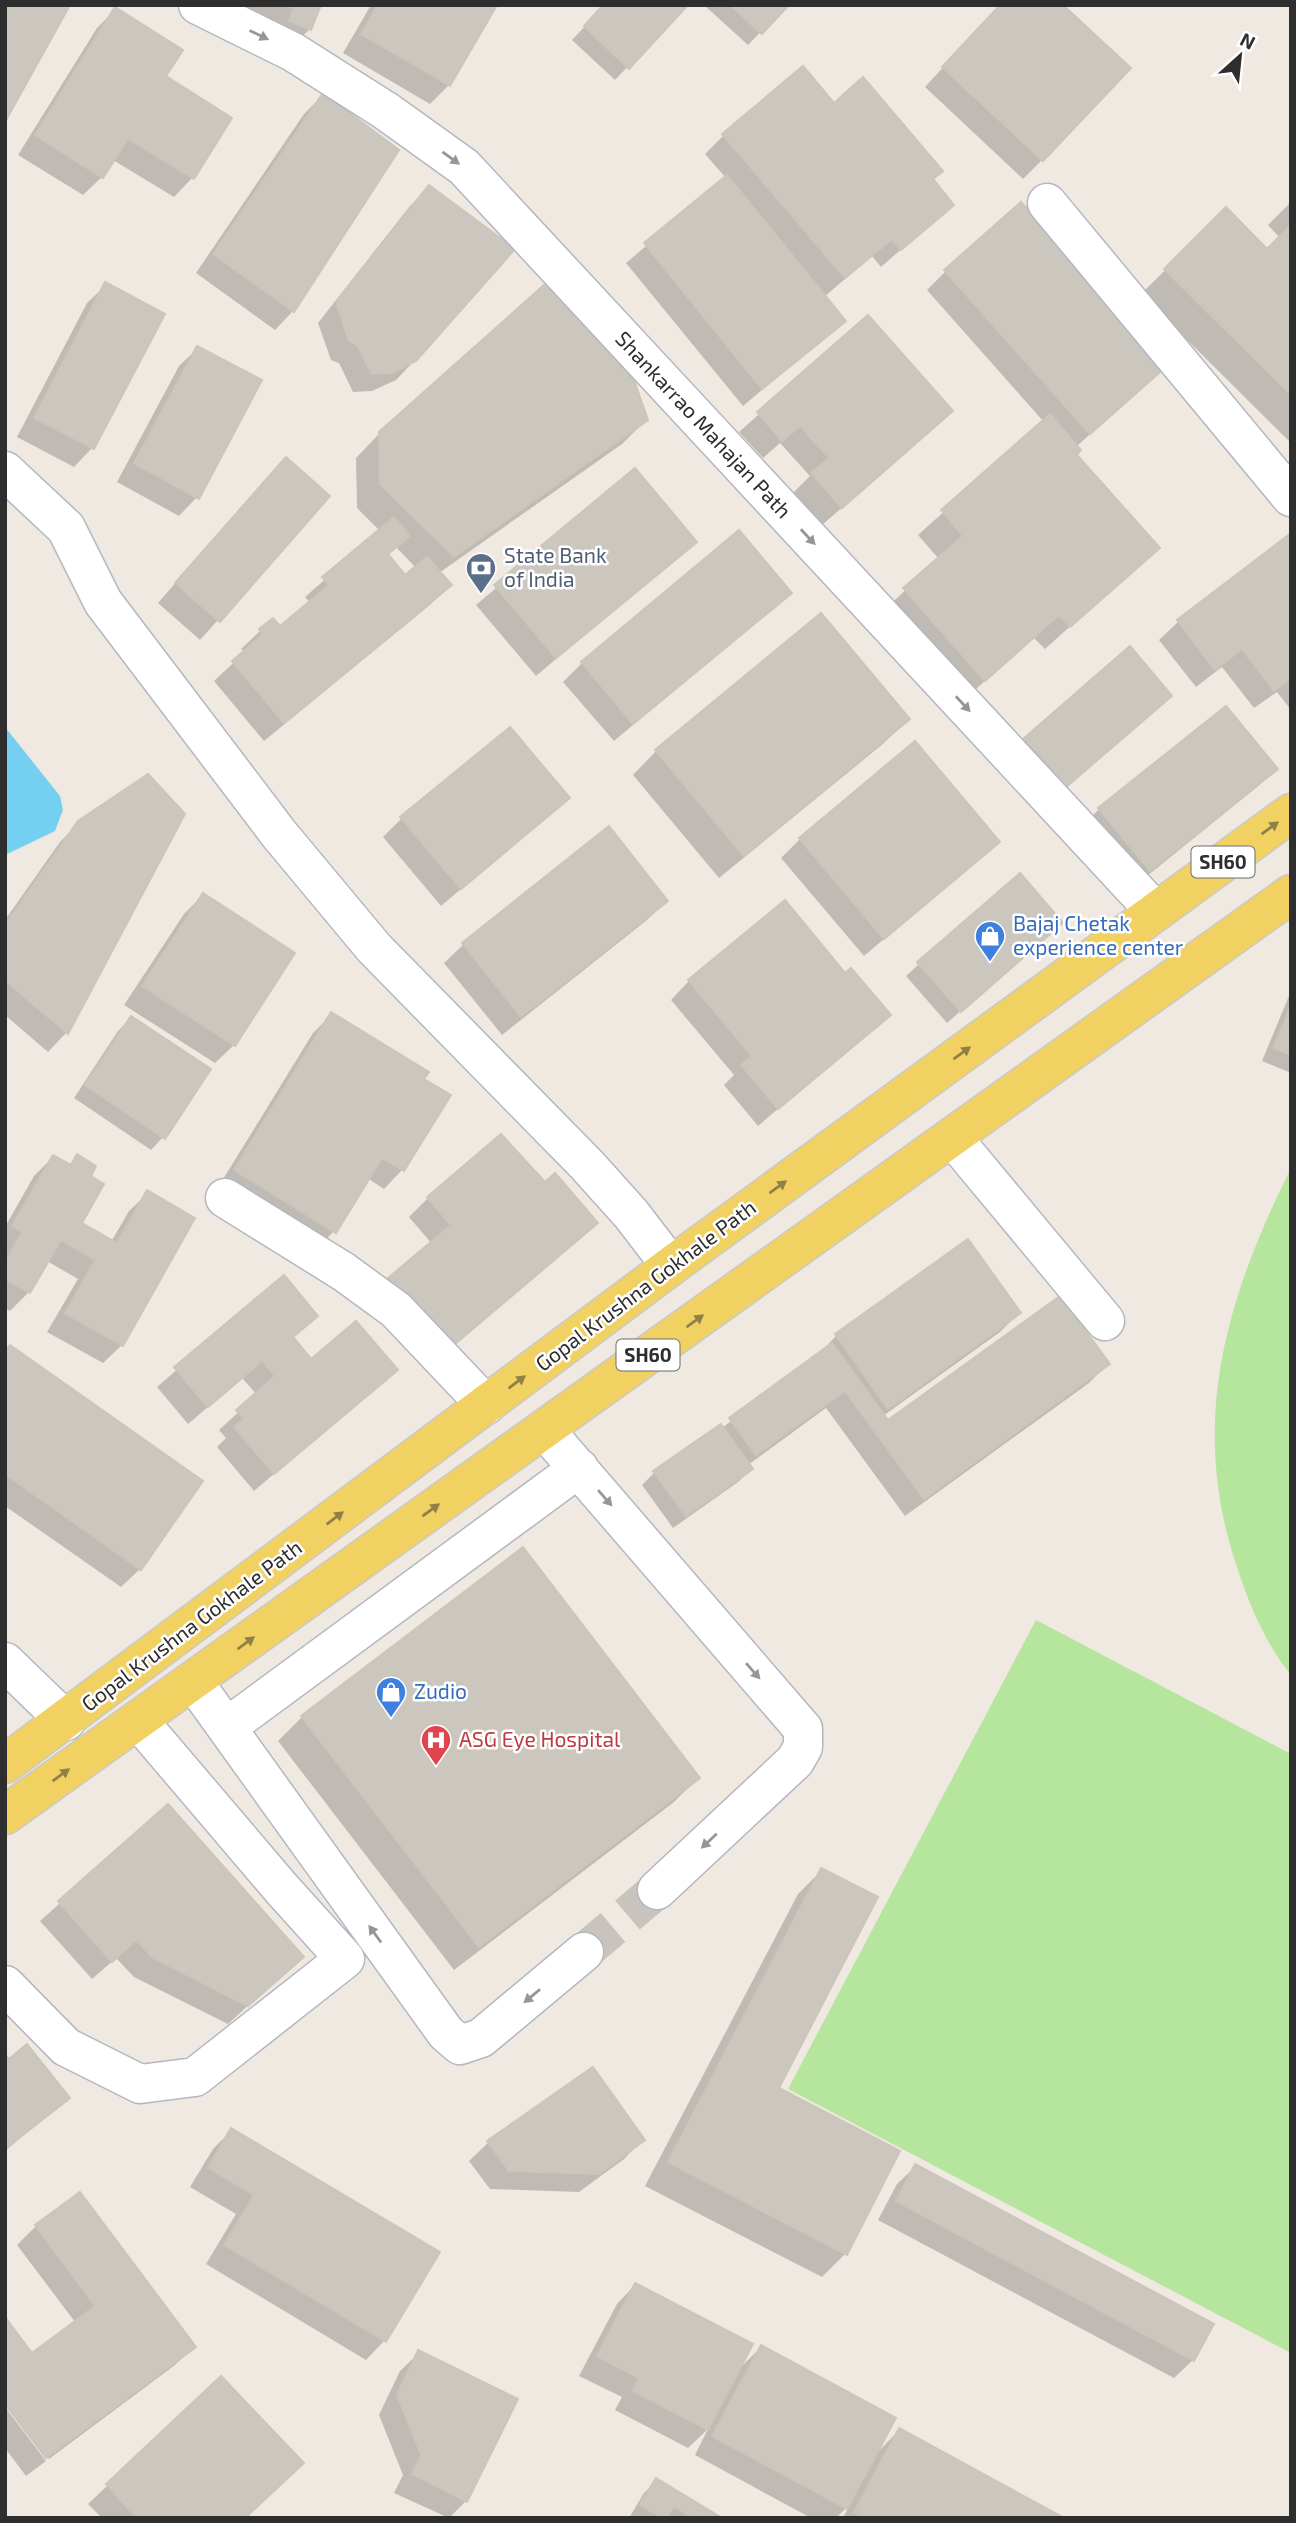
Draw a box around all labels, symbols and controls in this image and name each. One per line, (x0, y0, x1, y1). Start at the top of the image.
north arrow (1205, 21, 1275, 91)
text: N (1237, 27, 1259, 54)
one-way arrow (249, 30, 269, 41)
one-way arrow (442, 151, 460, 165)
street label: Shankarrao Mahajan Path (610, 325, 797, 523)
one-way arrow (799, 528, 815, 545)
place label: State Bank of India (504, 542, 607, 591)
bank icon: State Bank of India (464, 551, 498, 595)
one-way arrow (954, 695, 970, 712)
one-way arrow (1261, 821, 1279, 835)
road number: SH60 (1192, 846, 1254, 877)
place label: Bajaj Chetak experience center (1013, 910, 1184, 959)
shop icon: Bajaj Chetak experience center (973, 919, 1007, 963)
one-way arrow (952, 1046, 971, 1060)
one-way arrow (769, 1181, 787, 1195)
street label: Gopal Krushna Gokhale Path (530, 1194, 760, 1376)
one-way arrow (686, 1314, 704, 1328)
road number: SH60 (616, 1340, 680, 1371)
one-way arrow (508, 1375, 526, 1389)
one-way arrow (597, 1490, 612, 1507)
one-way arrow (422, 1503, 440, 1517)
one-way arrow (326, 1512, 344, 1526)
street label: Gopal Krushna Gokhale Path (76, 1534, 306, 1716)
one-way arrow (237, 1636, 255, 1650)
one-way arrow (745, 1663, 760, 1680)
shop icon: Zudio (374, 1675, 408, 1719)
place label: Zudio (414, 1678, 467, 1703)
hospital icon: ASG Eye Hospital (419, 1723, 453, 1767)
place label: ASG Eye Hospital (459, 1726, 621, 1751)
one-way arrow (52, 1768, 70, 1782)
one-way arrow (700, 1833, 718, 1849)
one-way arrow (369, 1925, 383, 1943)
one-way arrow (523, 1988, 540, 2003)

